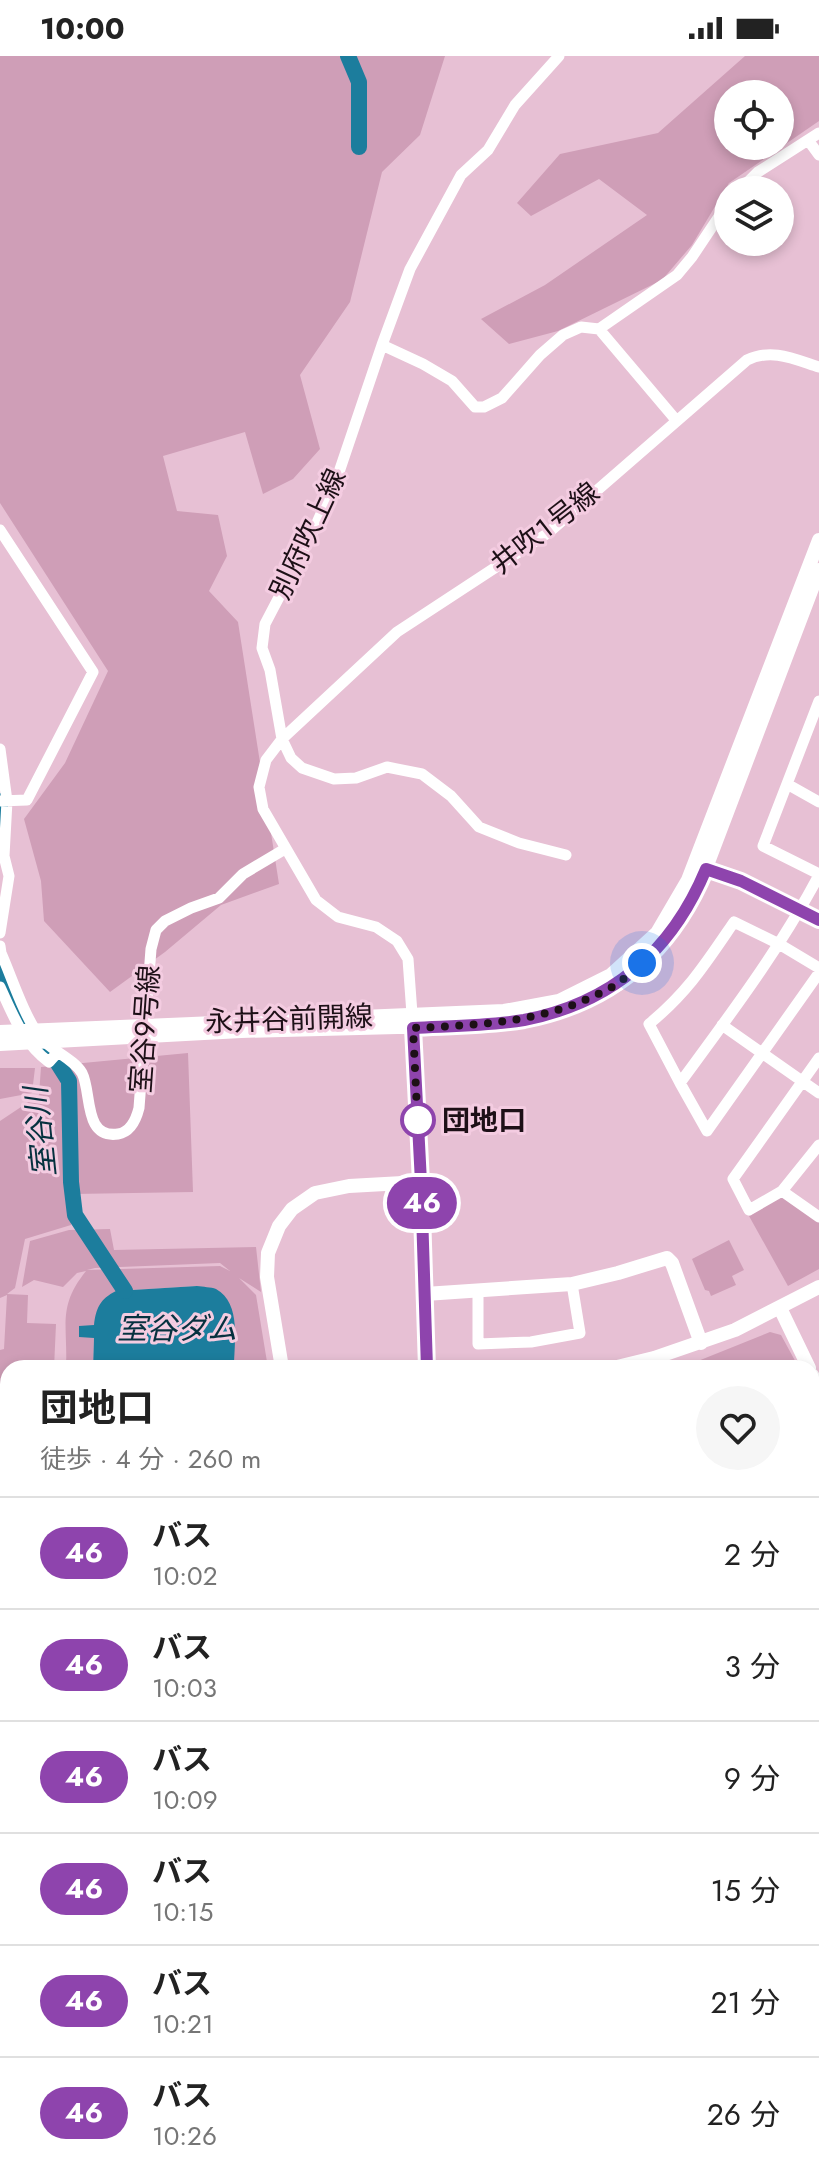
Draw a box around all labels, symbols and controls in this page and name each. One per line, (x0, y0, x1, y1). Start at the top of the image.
text: 10:00 (40, 7, 125, 50)
map controls (714, 80, 794, 256)
button: locate (714, 80, 794, 160)
button: layers (714, 176, 794, 256)
street label: 別府吹上線 (260, 462, 356, 606)
street label: 井吹１号線 (482, 472, 608, 584)
your location (622, 943, 662, 983)
street label: 室谷９号線 (120, 964, 170, 1094)
street label: 永井谷前開線 (204, 996, 374, 1042)
water label: 室谷川 (14, 1082, 66, 1179)
place label: 団地口 (442, 1100, 526, 1141)
marker: 団地口 (401, 1103, 435, 1137)
line badge: 46 (386, 1177, 458, 1229)
text: 46 (403, 1182, 441, 1223)
water label: 室谷ダム (117, 1307, 237, 1350)
text: 団地口 (40, 1380, 154, 1435)
button: heart (696, 1386, 780, 1470)
text: 徒歩 · 4 分 · 260 m (40, 1440, 261, 1478)
text: バス (152, 1514, 212, 1557)
text: 46 (65, 1532, 103, 1573)
text: 2 分 (724, 1533, 780, 1576)
text: 10:02 (152, 1557, 218, 1595)
text: バス (152, 1626, 212, 1669)
text: 46 (65, 1644, 103, 1685)
text: 3 分 (725, 1645, 780, 1688)
text: 10:03 (152, 1669, 217, 1707)
text: バス (152, 1738, 212, 1781)
text: 46 (65, 1756, 103, 1797)
text: 9 分 (724, 1757, 780, 1800)
text: 10:09 (152, 1781, 218, 1819)
text: バス (152, 1850, 212, 1893)
text: 46 (65, 1868, 103, 1909)
text: 15 分 (711, 1869, 780, 1912)
text: 10:15 (152, 1893, 213, 1931)
text: バス (152, 1962, 212, 2005)
text: 46 (65, 1980, 103, 2021)
text: 21 分 (710, 1981, 780, 2024)
text: 10:21 (152, 2005, 214, 2043)
text: バス (152, 2074, 212, 2117)
text: 46 (65, 2092, 103, 2133)
text: 26 分 (707, 2093, 780, 2136)
text: 10:26 (152, 2117, 217, 2155)

